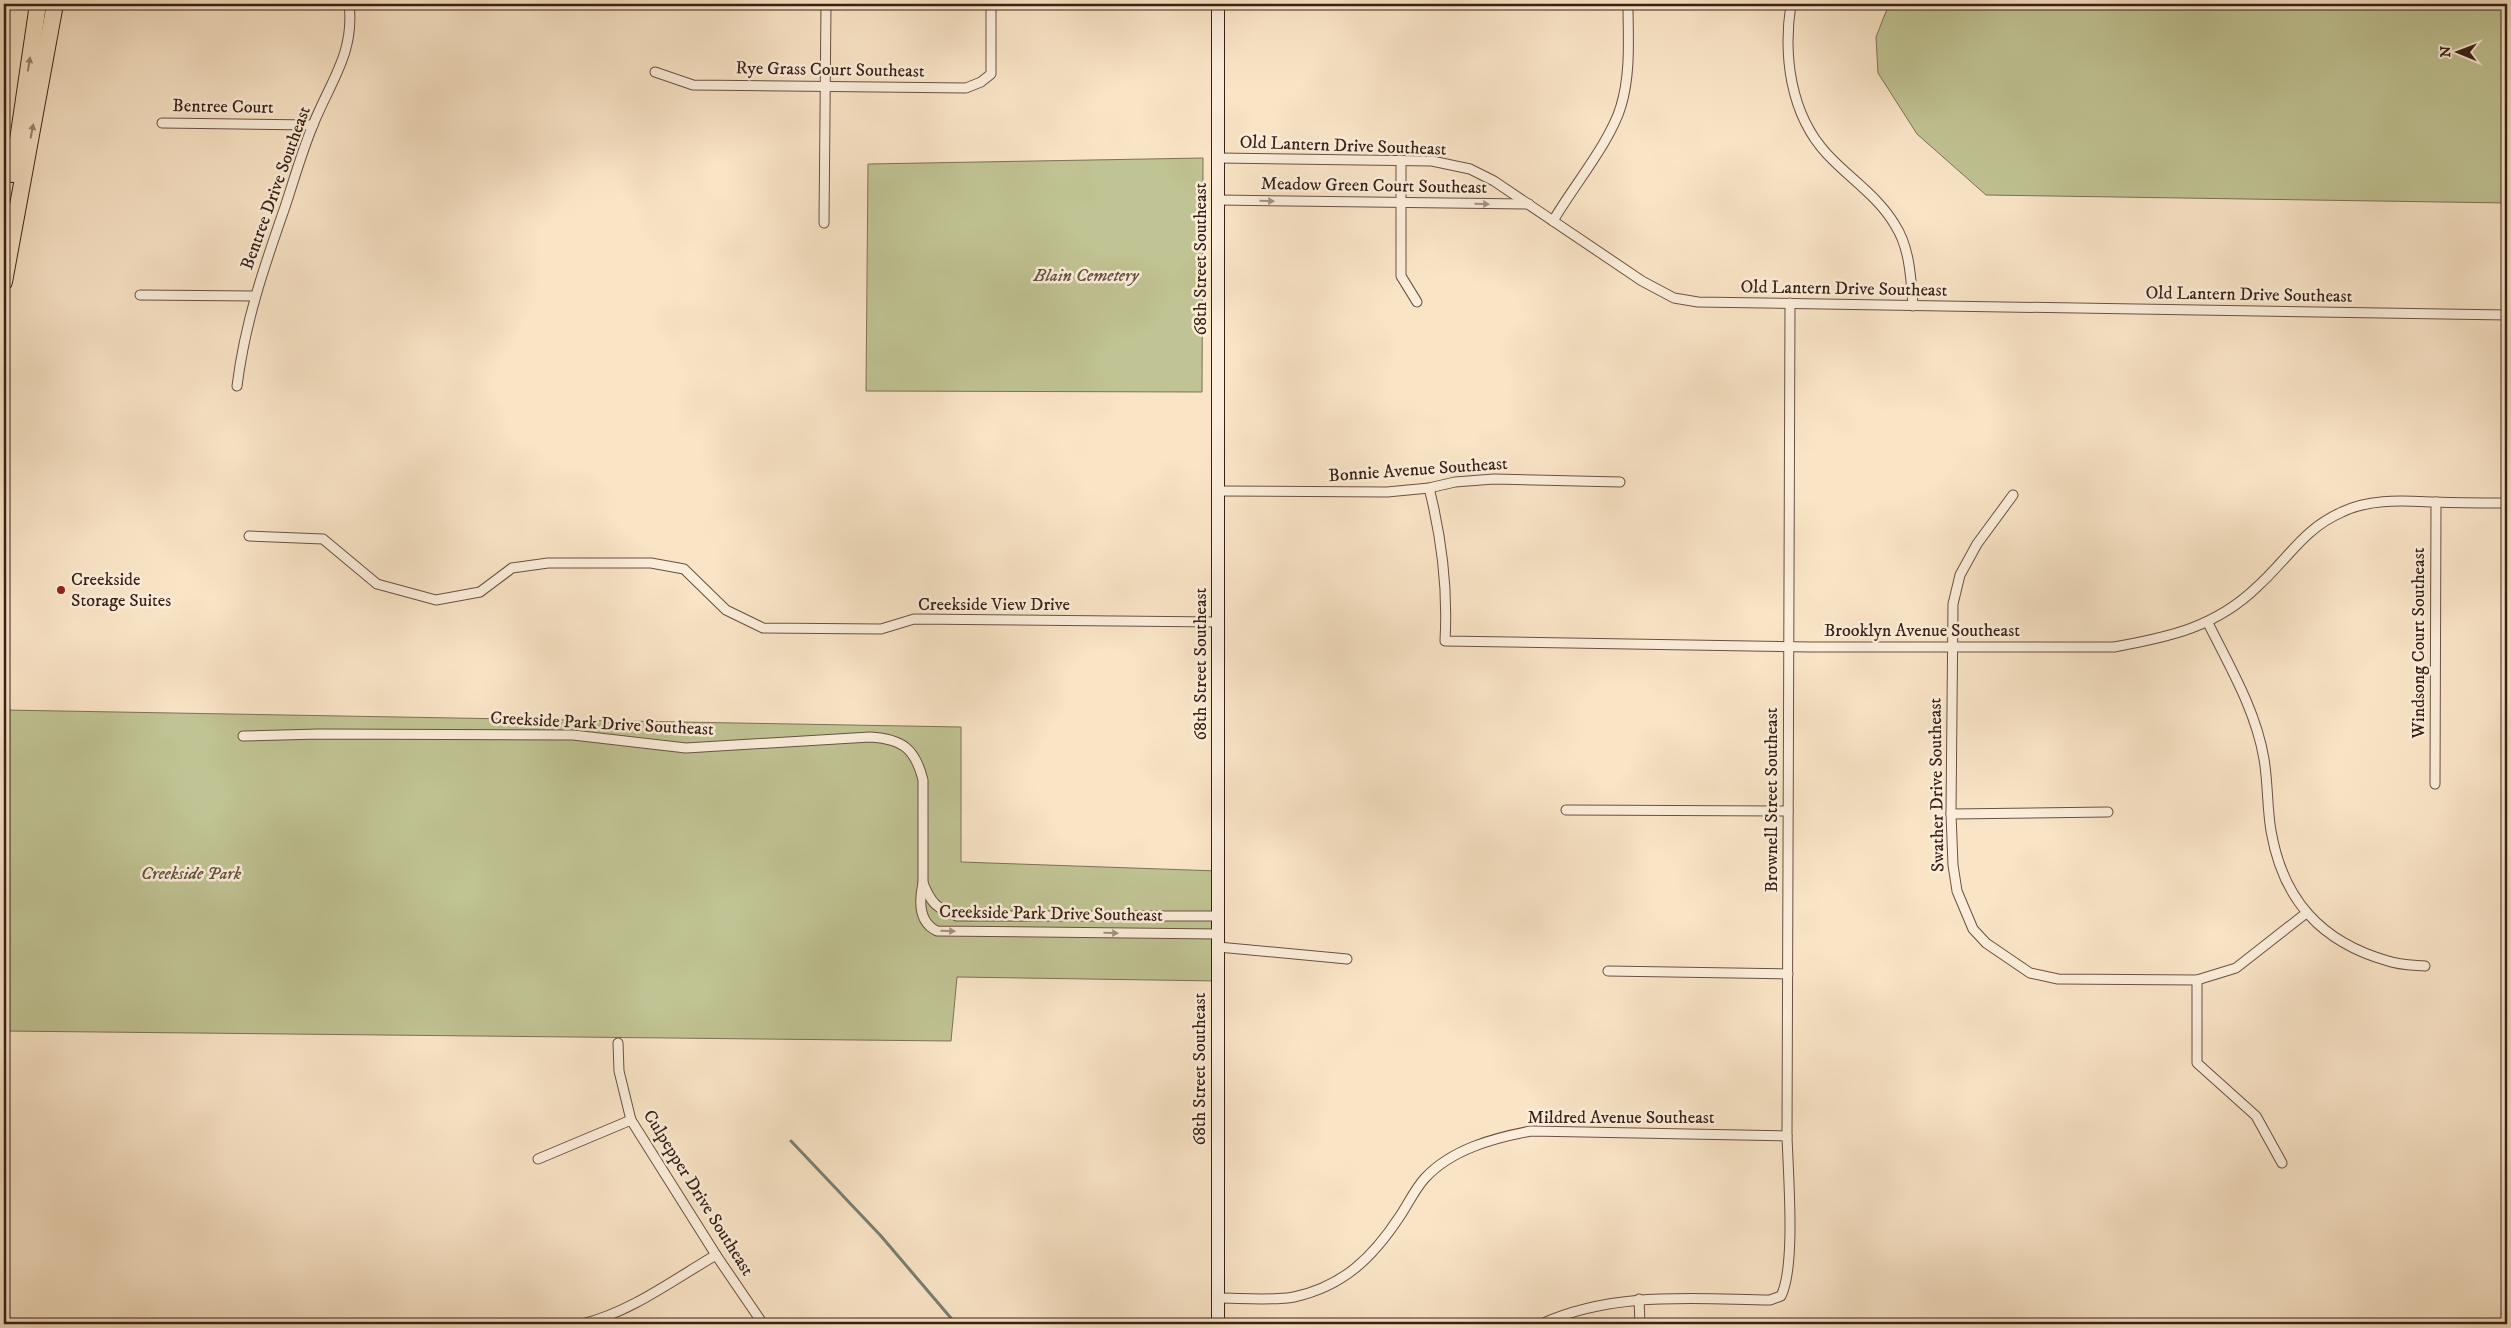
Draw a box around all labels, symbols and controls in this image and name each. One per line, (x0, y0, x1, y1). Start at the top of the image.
north arrow (2434, 28, 2484, 78)
text: N (2437, 45, 2455, 58)
one-way arrow (26, 56, 34, 72)
street label: Rye Grass Court Southeast (735, 57, 925, 83)
street label: Bentree Court (172, 95, 274, 119)
street label: Bentree Drive Southeast (236, 103, 316, 273)
one-way arrow (28, 122, 36, 138)
street label: Old Lantern Drive Southeast (1239, 131, 1447, 161)
street label: Meadow Green Court Southeast (1261, 173, 1488, 199)
street label: 68th Street Southeast (1190, 182, 1212, 335)
one-way arrow (1259, 197, 1275, 205)
one-way arrow (1474, 200, 1490, 208)
park label: Blain Cemetery (1033, 265, 1139, 287)
street label: Old Lantern Drive Southeast (1740, 276, 1948, 302)
street label: Old Lantern Drive Southeast (2145, 282, 2353, 308)
street label: Bonnie Avenue Southeast (1328, 453, 1509, 487)
street label: Windsong Court Southeast (2408, 547, 2430, 739)
place label: Creekside Storage Suites (71, 569, 171, 612)
marker: Creekside Storage Suites (55, 584, 67, 596)
street label: 68th Street Southeast (1190, 587, 1212, 740)
street label: Creekside View Drive (918, 594, 1070, 616)
street label: Brooklyn Avenue Southeast (1824, 620, 2020, 642)
street label: Swather Drive Southeast (1924, 697, 1950, 872)
street label: Creekside Park Drive Southeast (490, 707, 714, 741)
street label: Brownell Street Southeast (1761, 707, 1783, 893)
park label: Creekside Park (141, 863, 242, 885)
street label: Creekside Park Drive Southeast (939, 901, 1163, 927)
one-way arrow (940, 927, 956, 935)
one-way arrow (1103, 929, 1119, 937)
street label: 68th Street Southeast (1189, 992, 1211, 1145)
street label: Culpepper Drive Southeast (638, 1106, 758, 1280)
street label: Mildred Avenue Southeast (1527, 1107, 1715, 1129)

